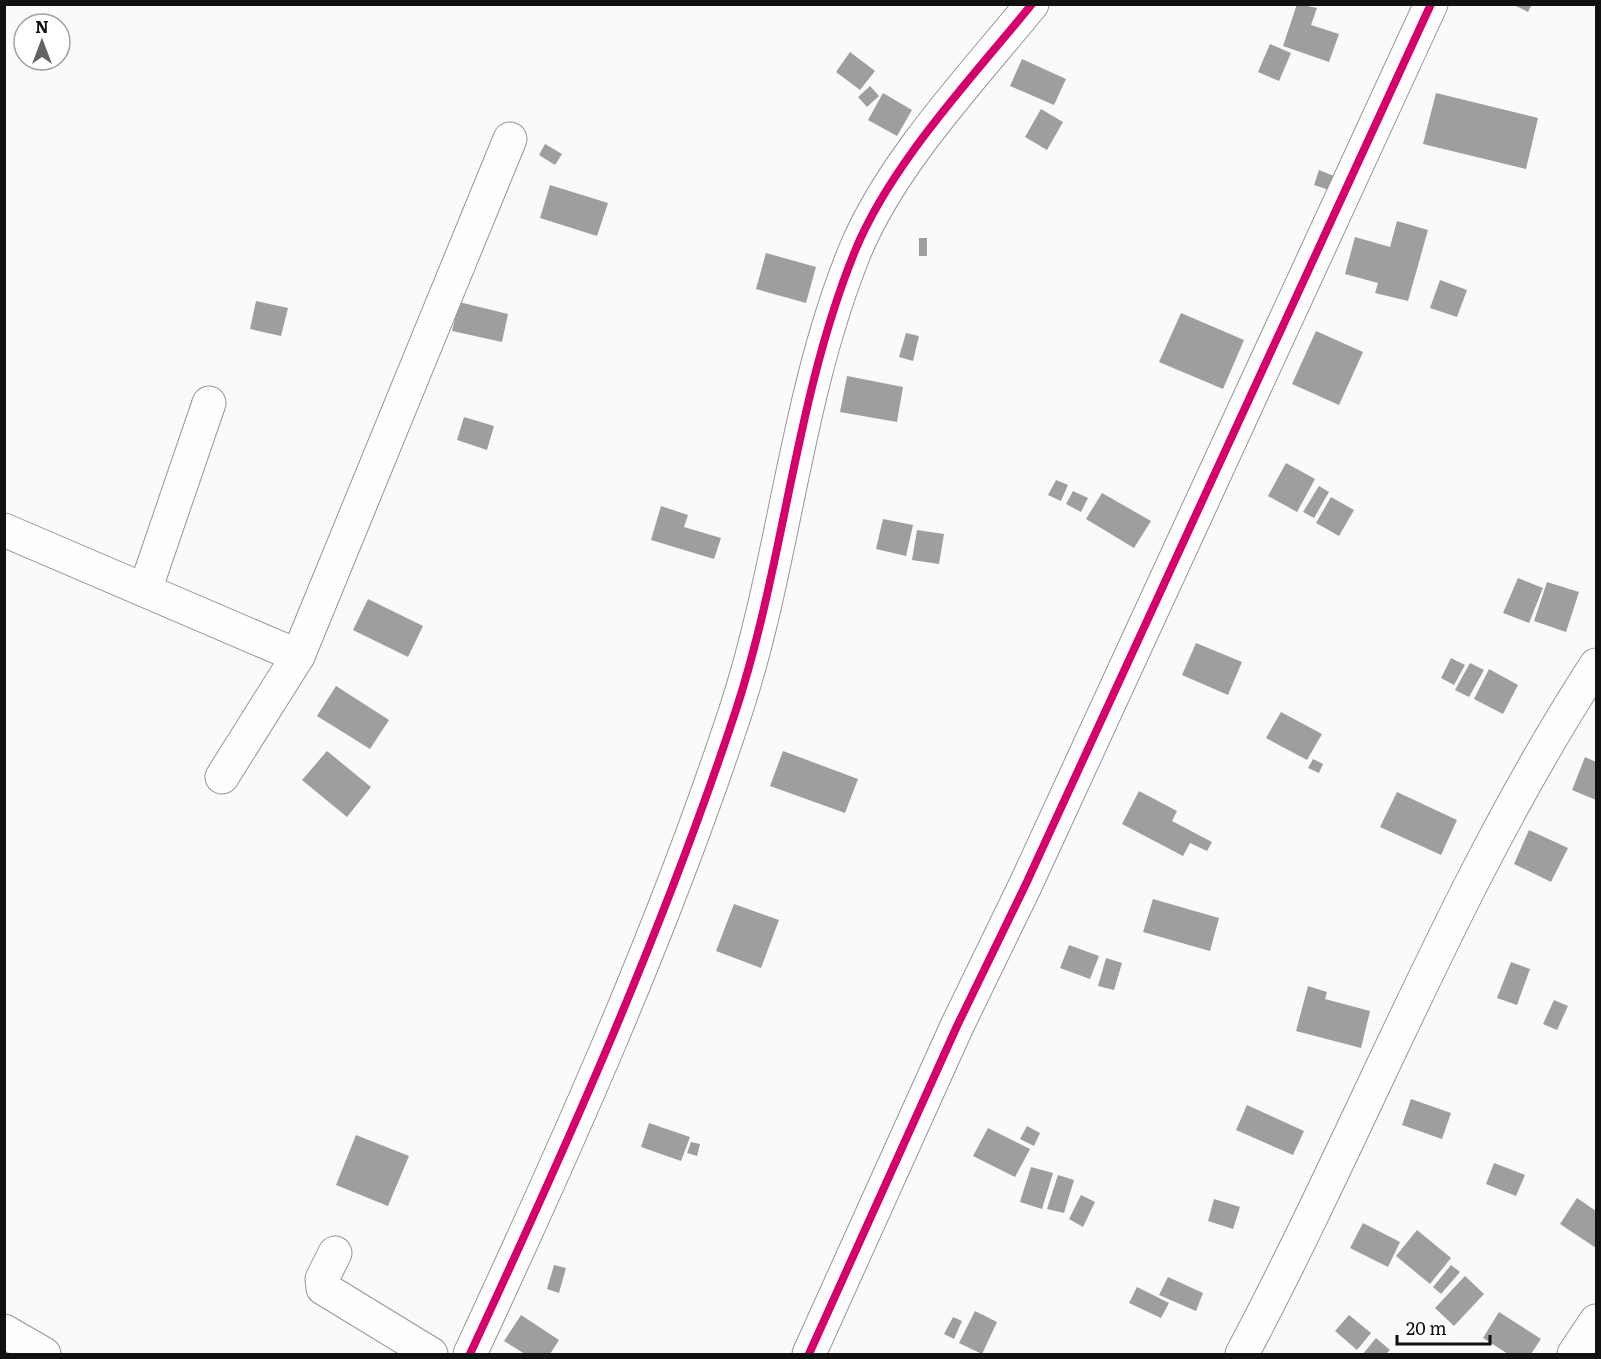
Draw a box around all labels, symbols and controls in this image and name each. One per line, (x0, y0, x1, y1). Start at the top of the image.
north arrow (12, 12, 72, 72)
text: N (35, 14, 49, 38)
scale bar (1397, 1308, 1490, 1346)
text: 20 m (1406, 1314, 1447, 1341)

